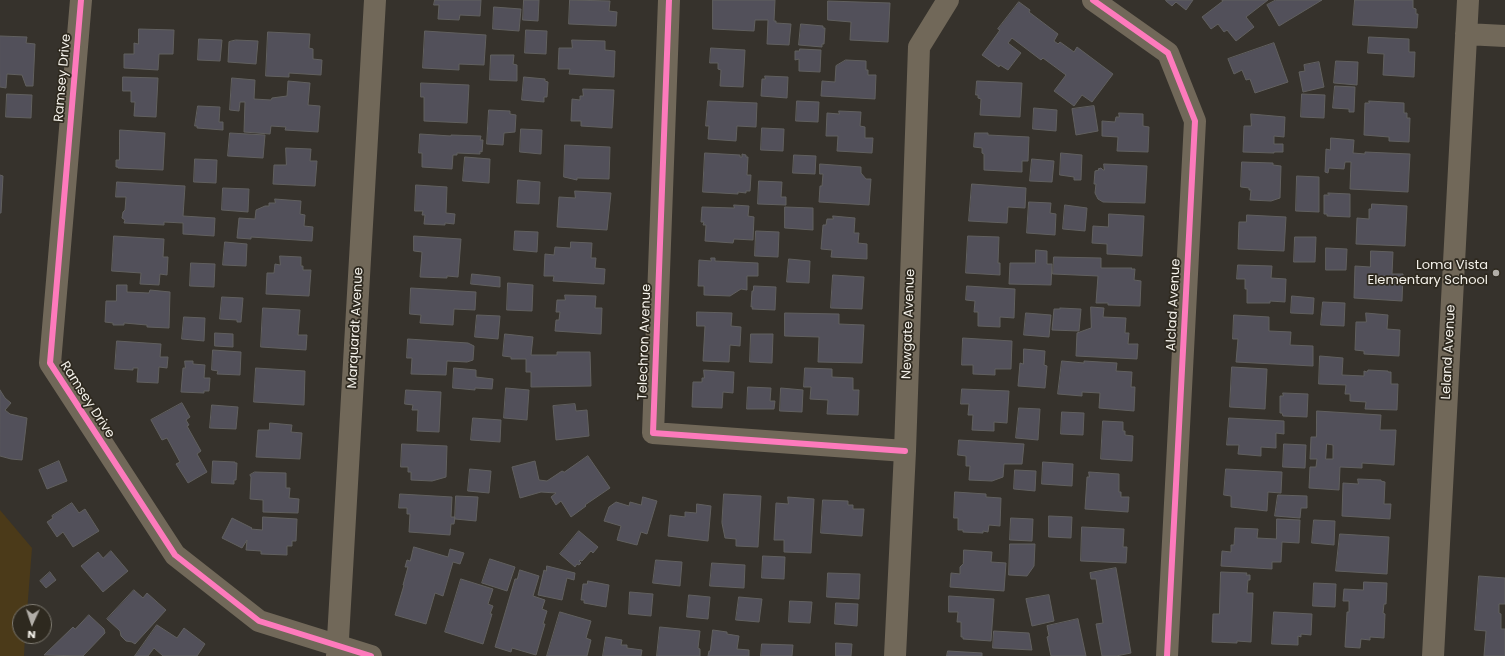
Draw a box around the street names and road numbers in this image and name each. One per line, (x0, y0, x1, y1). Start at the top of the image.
street label: Ramsey Drive (51, 33, 75, 123)
street label: Alclad Avenue (1164, 258, 1184, 352)
street label: Marquardt Avenue (345, 267, 367, 389)
street label: Newgate Avenue (899, 269, 919, 379)
street label: Telechron Avenue (635, 284, 655, 400)
street label: Leland Avenue (1439, 304, 1459, 400)
street label: Ramsey Drive (56, 359, 118, 441)

